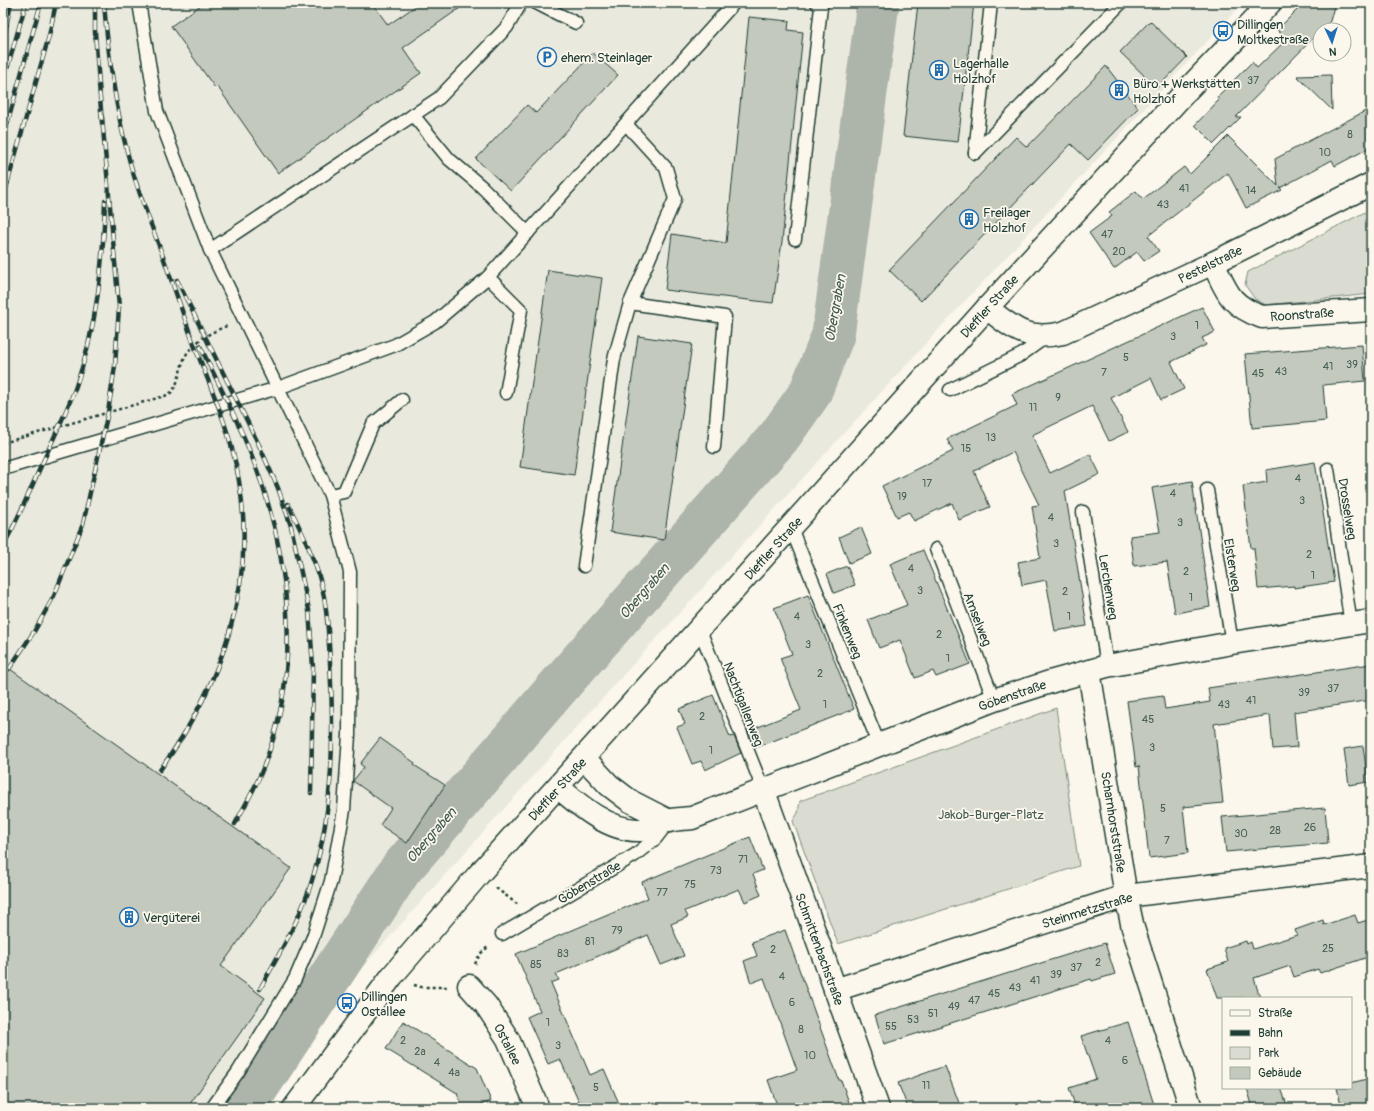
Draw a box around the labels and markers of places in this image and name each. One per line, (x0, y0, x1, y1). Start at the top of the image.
place label: Dillingen Moltkestraße (1237, 17, 1309, 48)
bus stop icon: Dillingen Moltkestraße (1212, 20, 1234, 42)
parking icon: ehem. Steinlager (536, 46, 558, 68)
place label: ehem. Steinlager (561, 50, 653, 66)
place label: Lagerhalle Holzhof (953, 56, 1009, 87)
building icon: Lagerhalle Holzhof (928, 59, 950, 81)
place label: Büro + Werkstätten Holzhof (1133, 76, 1240, 107)
building icon: Büro + Werkstätten Holzhof (1108, 79, 1130, 101)
place label: Freilager Holzhof (983, 205, 1031, 236)
building icon: Freilager Holzhof (958, 208, 980, 230)
building icon: Vergüterei (118, 906, 140, 928)
place label: Vergüterei (143, 910, 200, 926)
place label: Dillingen Ostallee (361, 989, 407, 1020)
bus stop icon: Dillingen Ostallee (336, 992, 358, 1014)

